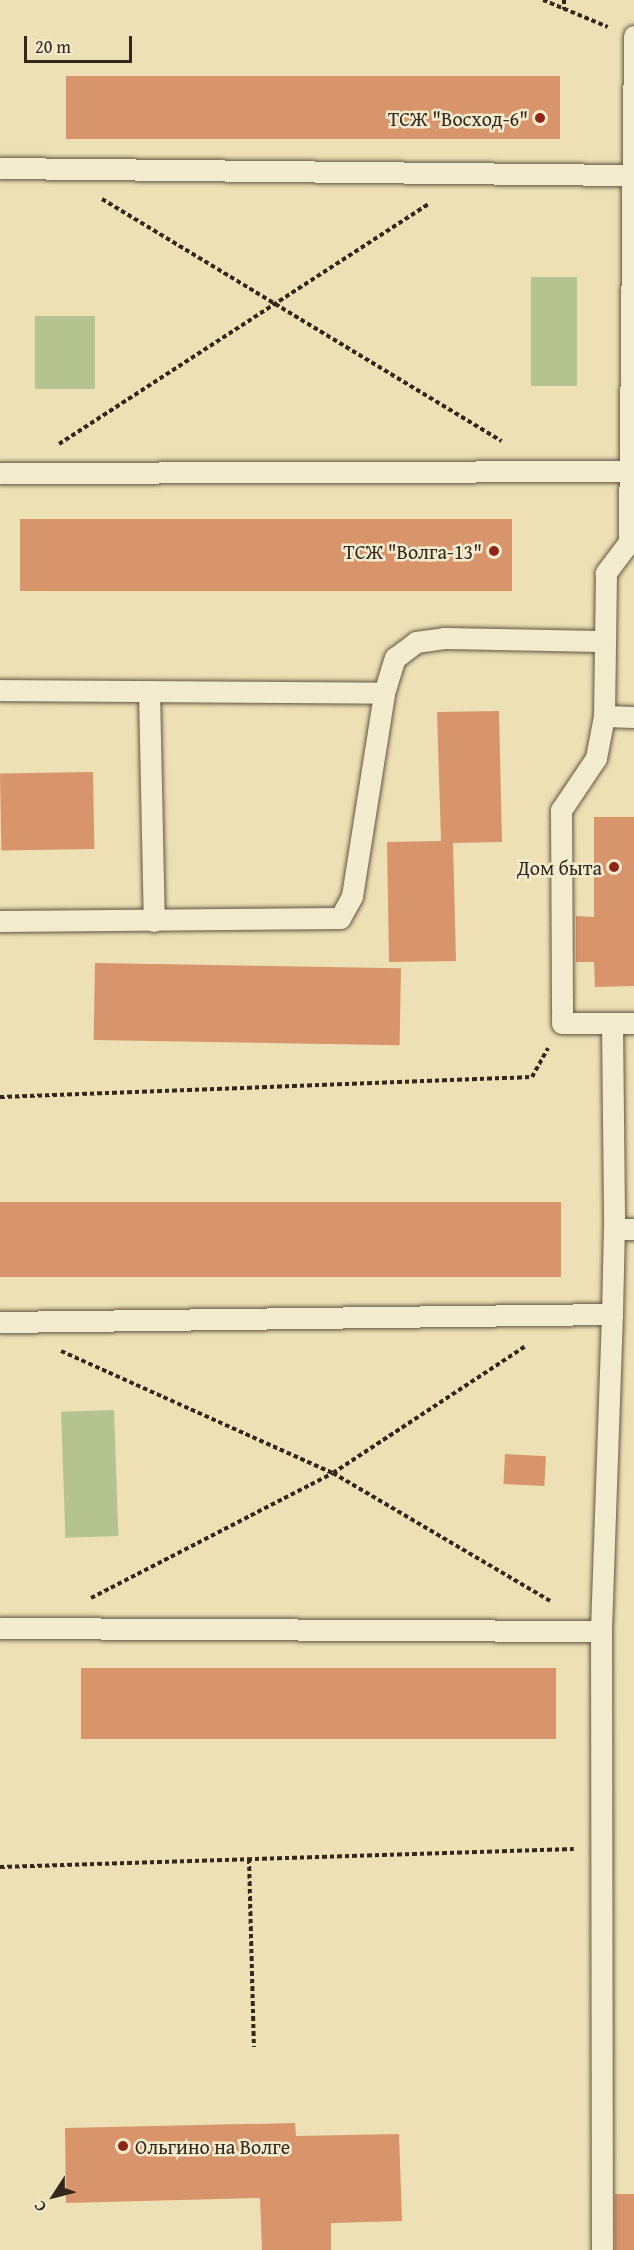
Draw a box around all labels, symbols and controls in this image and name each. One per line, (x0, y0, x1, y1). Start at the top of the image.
scale bar (27, 24, 135, 62)
text: 20 m (35, 33, 71, 60)
place label: ТСЖ "Восход-6" (388, 106, 528, 130)
marker: ТСЖ "Восход-6" (533, 111, 547, 125)
place label: ТСЖ "Волга-13" (344, 539, 482, 563)
marker: ТСЖ "Волга-13" (487, 544, 501, 558)
place label: Дом быта (517, 855, 602, 879)
marker: Дом быта (607, 860, 621, 874)
place label: Ольгино на Волге (135, 2134, 290, 2158)
marker: Ольгино на Волге (116, 2139, 130, 2153)
north arrow (24, 2166, 84, 2226)
text: С (27, 2196, 52, 2217)

